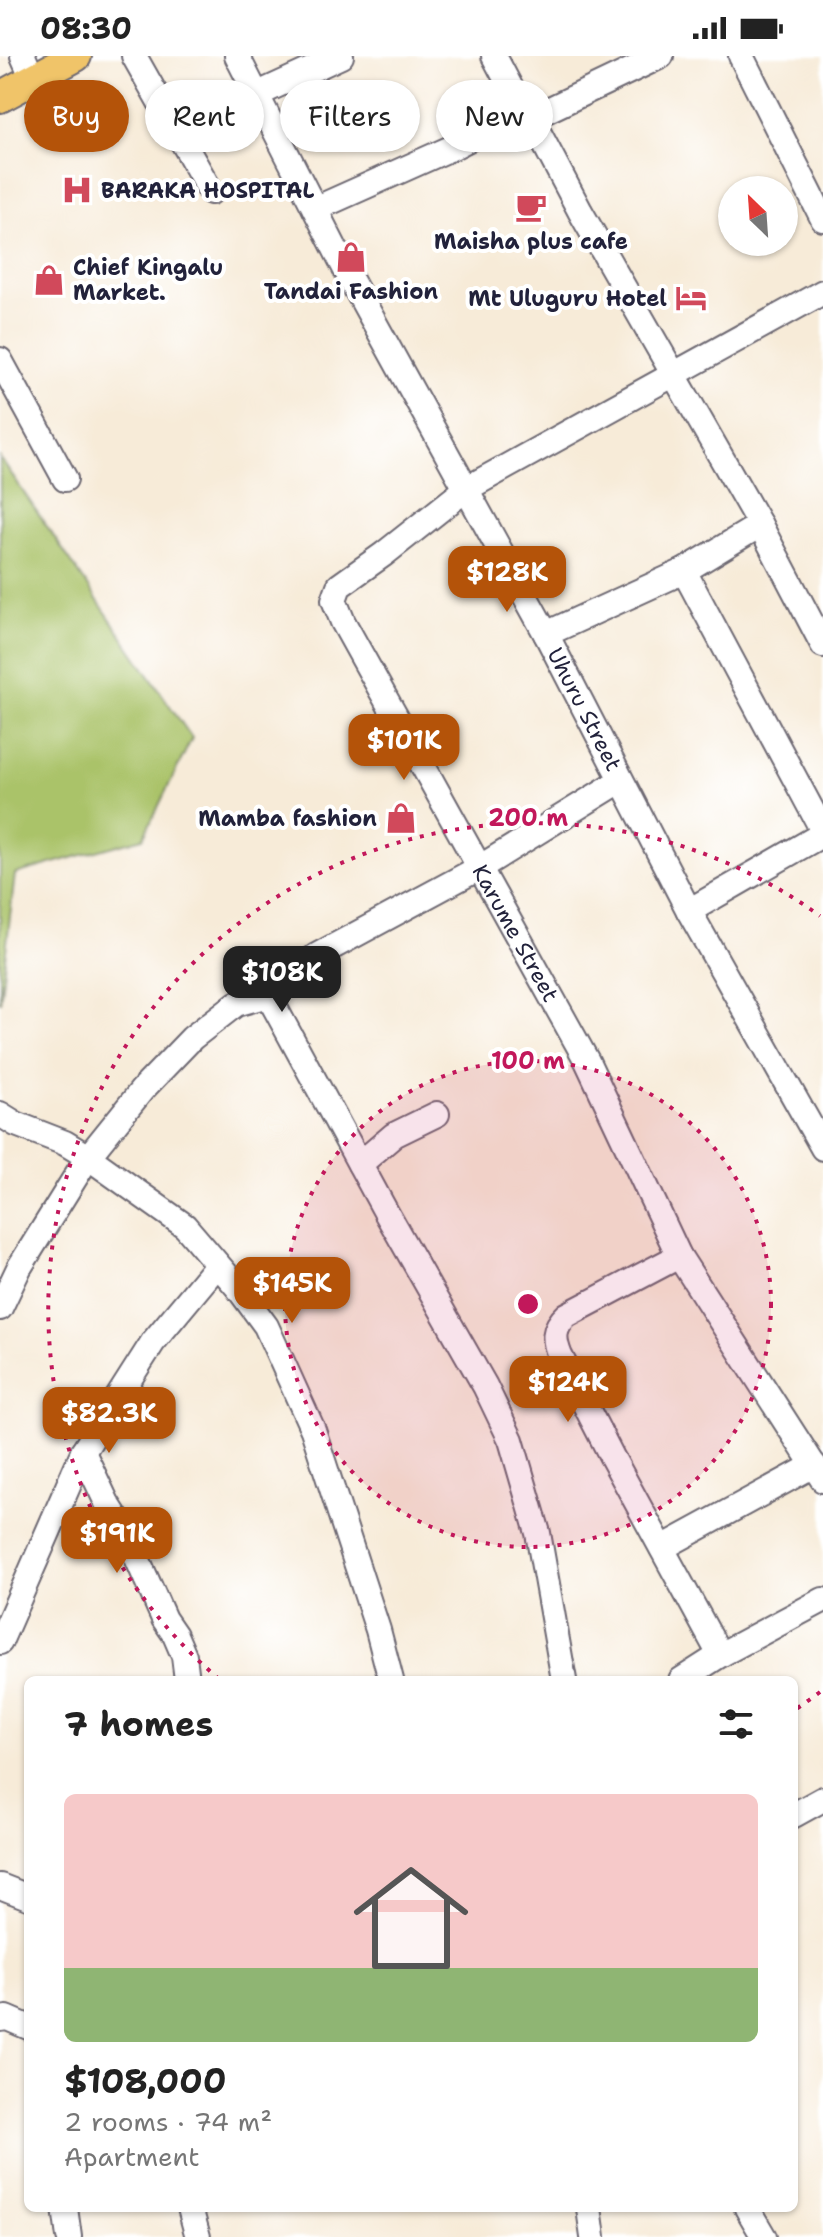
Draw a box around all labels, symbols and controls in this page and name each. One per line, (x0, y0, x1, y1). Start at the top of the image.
text: 08:30 (40, 8, 132, 49)
chip: Buy (24, 80, 129, 152)
chip: Rent (145, 80, 264, 152)
chip: Filters (280, 80, 420, 152)
chip: New (436, 80, 553, 152)
hospital icon: BARAKA HOSPITAL (60, 173, 94, 207)
place label: BARAKA HOSPITAL (101, 176, 315, 205)
north arrow (718, 176, 798, 256)
map controls (718, 176, 798, 256)
cafe icon: Maisha plus cafe (514, 190, 548, 224)
place label: Maisha plus cafe (434, 227, 628, 256)
shop icon: Tandai Fashion (334, 240, 368, 274)
place label: Chief Kingalu Market. (73, 253, 223, 307)
shop icon: Chief Kingalu Market. (32, 263, 66, 297)
place label: Tandai Fashion (264, 277, 438, 306)
hotel icon: Mt Uluguru Hotel (674, 281, 708, 315)
place label: Mt Uluguru Hotel (468, 284, 667, 313)
pin: $128K (451, 546, 563, 614)
text: $128K (466, 554, 548, 589)
street label: Uhuru Street (541, 642, 629, 776)
pin: $101K (348, 714, 460, 782)
text: $101K (366, 722, 442, 757)
shop icon: Mamba fashion (384, 801, 418, 835)
text: 200 m (488, 802, 568, 834)
place label: Mamba fashion (198, 804, 377, 833)
street label: Karume Street (466, 859, 566, 1007)
pin: $108K (226, 946, 338, 1014)
text: $108K (241, 954, 323, 989)
text: 100 m (491, 1045, 565, 1077)
pin: $145K (236, 1257, 348, 1325)
text: $145K (252, 1265, 332, 1300)
centre of rings (514, 1290, 542, 1318)
pin: $124K (512, 1356, 624, 1424)
text: $124K (527, 1364, 609, 1399)
pin: $82.3K (44, 1387, 174, 1455)
text: $82.3K (61, 1395, 157, 1430)
pin: $191K (61, 1507, 173, 1575)
text: $191K (79, 1515, 155, 1550)
text: 7 homes (64, 1701, 213, 1747)
icon: filters (714, 1702, 758, 1746)
icon: home (339, 1846, 483, 1990)
text: $108,000 (64, 2058, 227, 2104)
text: 2 rooms · 74 m² (64, 2104, 272, 2139)
text: Apartment (64, 2139, 200, 2174)

